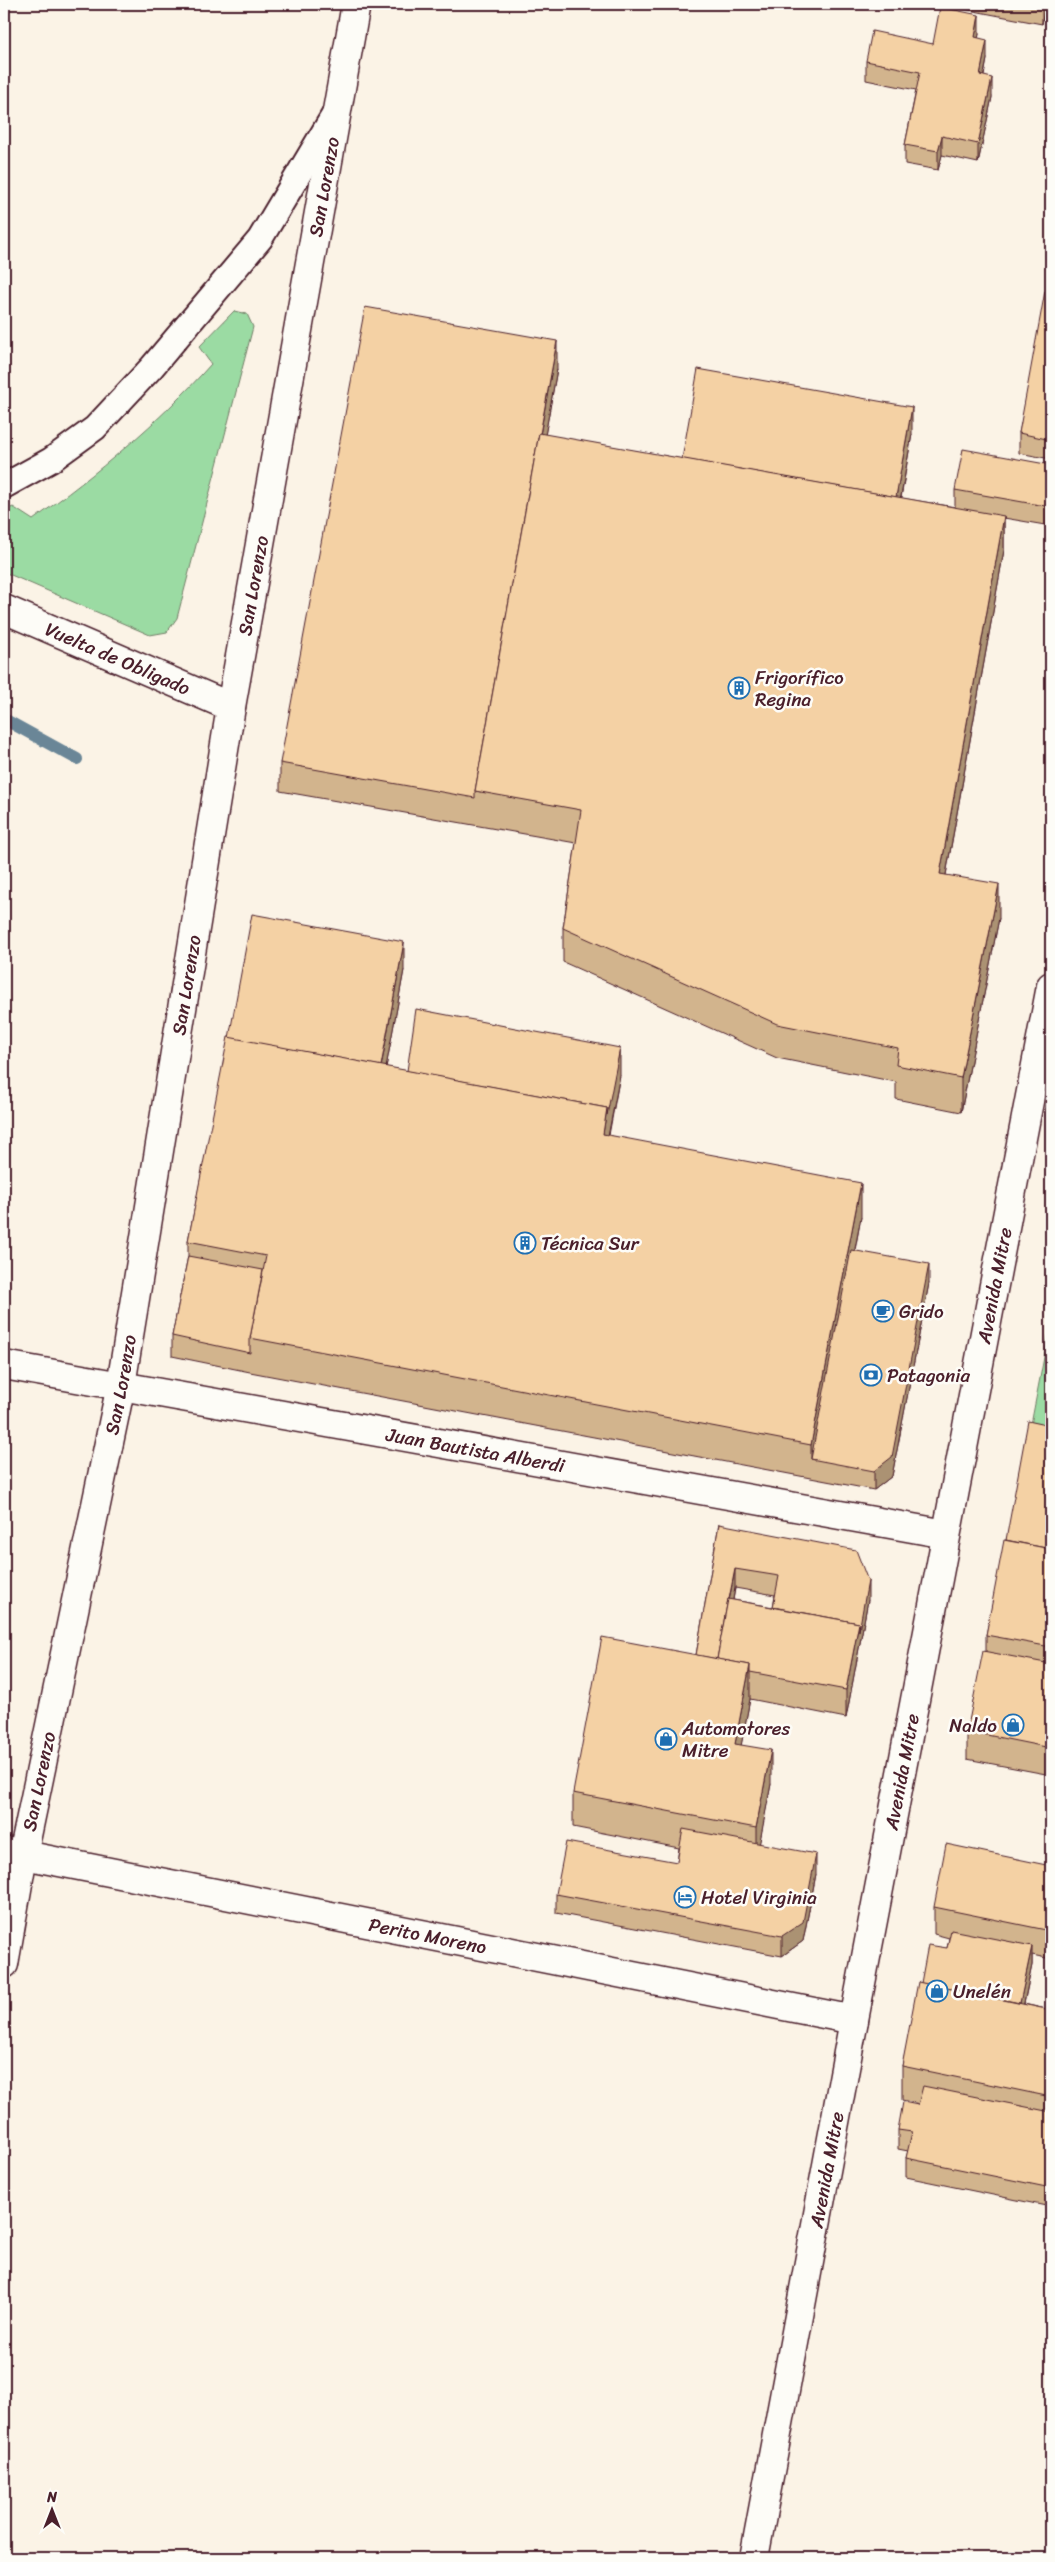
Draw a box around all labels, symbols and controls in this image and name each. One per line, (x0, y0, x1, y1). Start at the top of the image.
street label: San Lorenzo (298, 134, 349, 239)
street label: San Lorenzo (228, 533, 278, 638)
street label: Vuelta de Obligado (40, 612, 196, 704)
place label: Frigorífico Regina (755, 661, 844, 716)
building icon: Frigorífico Regina (727, 676, 751, 700)
street label: San Lorenzo (162, 932, 210, 1038)
street label: Avenida Mitre (967, 1224, 1021, 1347)
place label: Técnica Sur (541, 1227, 640, 1260)
building icon: Técnica Sur (513, 1231, 537, 1255)
place label: Grido (899, 1295, 944, 1328)
cafe icon: Grido (871, 1299, 895, 1323)
street label: San Lorenzo (95, 1332, 145, 1438)
place label: Patagonia (887, 1359, 970, 1392)
bank icon: Patagonia (859, 1363, 883, 1387)
street label: Juan Bautista Alberdi (383, 1417, 568, 1482)
place label: Naldo (949, 1709, 997, 1742)
street label: Avenida Mitre (874, 1711, 929, 1834)
place label: Automotores Mitre (681, 1712, 790, 1767)
shop icon: Naldo (1001, 1713, 1025, 1737)
shop icon: Automotores Mitre (654, 1727, 678, 1751)
street label: San Lorenzo (12, 1728, 65, 1834)
place label: Hotel Virginia (701, 1881, 817, 1914)
hotel icon: Hotel Virginia (673, 1885, 697, 1909)
street label: Perito Moreno (366, 1907, 490, 1963)
place label: Unelén (953, 1975, 1011, 2008)
shop icon: Unelén (925, 1979, 949, 2003)
street label: Avenida Mitre (799, 2109, 853, 2232)
north arrow (28, 2484, 78, 2534)
text: N (46, 2485, 57, 2510)

